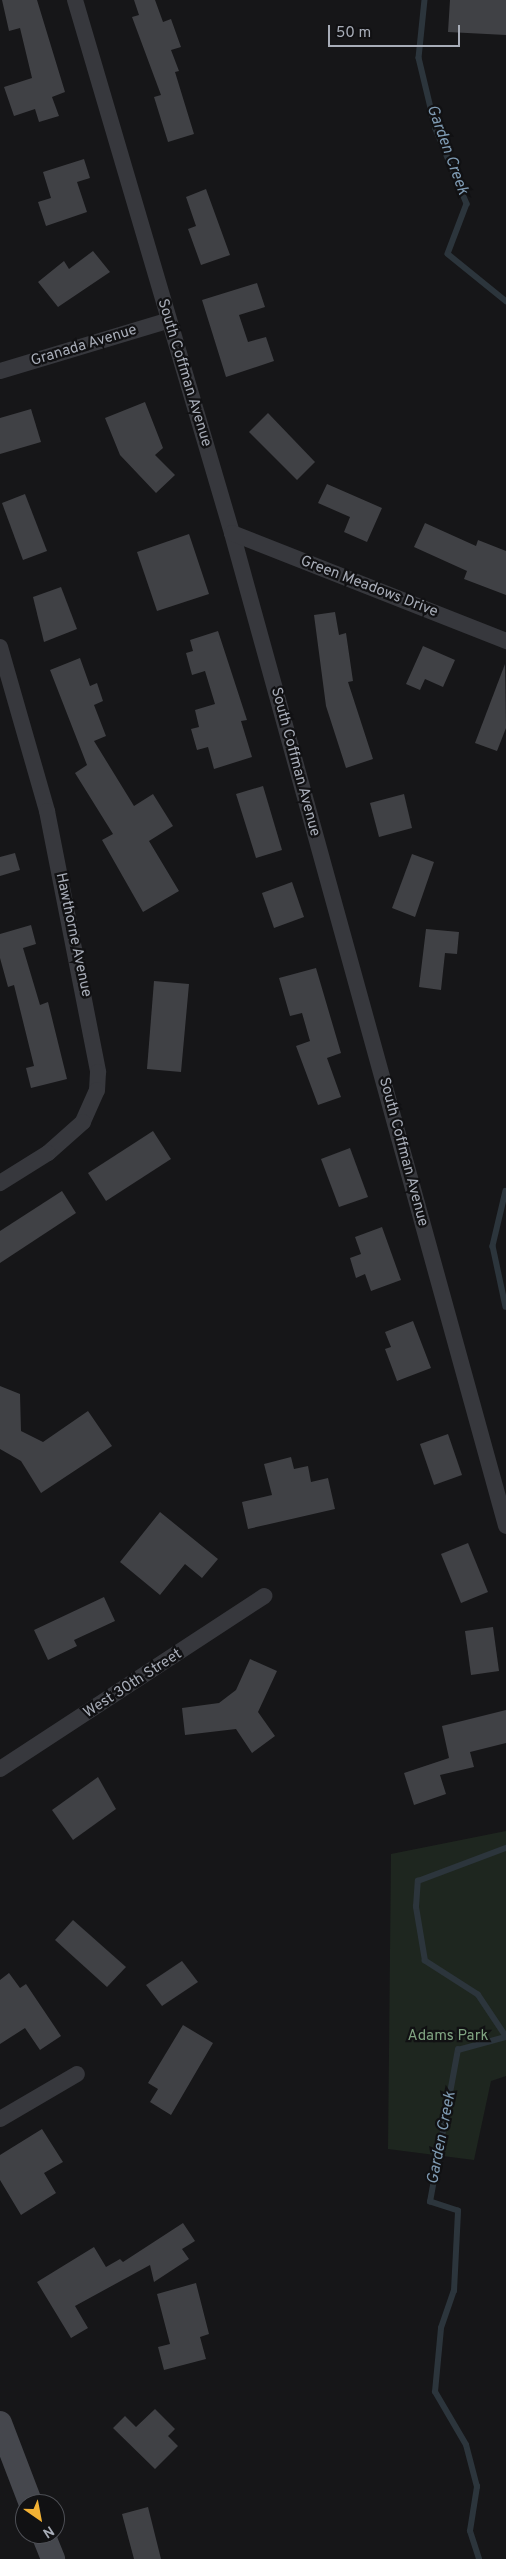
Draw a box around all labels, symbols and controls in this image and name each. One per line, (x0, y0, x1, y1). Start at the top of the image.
scale bar (331, 15, 464, 47)
text: 50 m (336, 24, 371, 43)
water label: Garden Creek (422, 103, 472, 197)
street label: South Coffman Avenue (153, 297, 215, 449)
street label: Granada Avenue (29, 321, 139, 371)
street label: Green Meadows Drive (298, 552, 440, 622)
street label: South Coffman Avenue (266, 685, 324, 839)
street label: Hawthorne Avenue (51, 871, 95, 999)
street label: South Coffman Avenue (374, 1075, 432, 1229)
street label: West 30th Street (81, 1646, 185, 1722)
park label: Adams Park (408, 2028, 488, 2046)
water label: Garden Creek (424, 2090, 460, 2186)
north arrow (15, 2494, 65, 2544)
text: N (39, 2521, 57, 2541)

